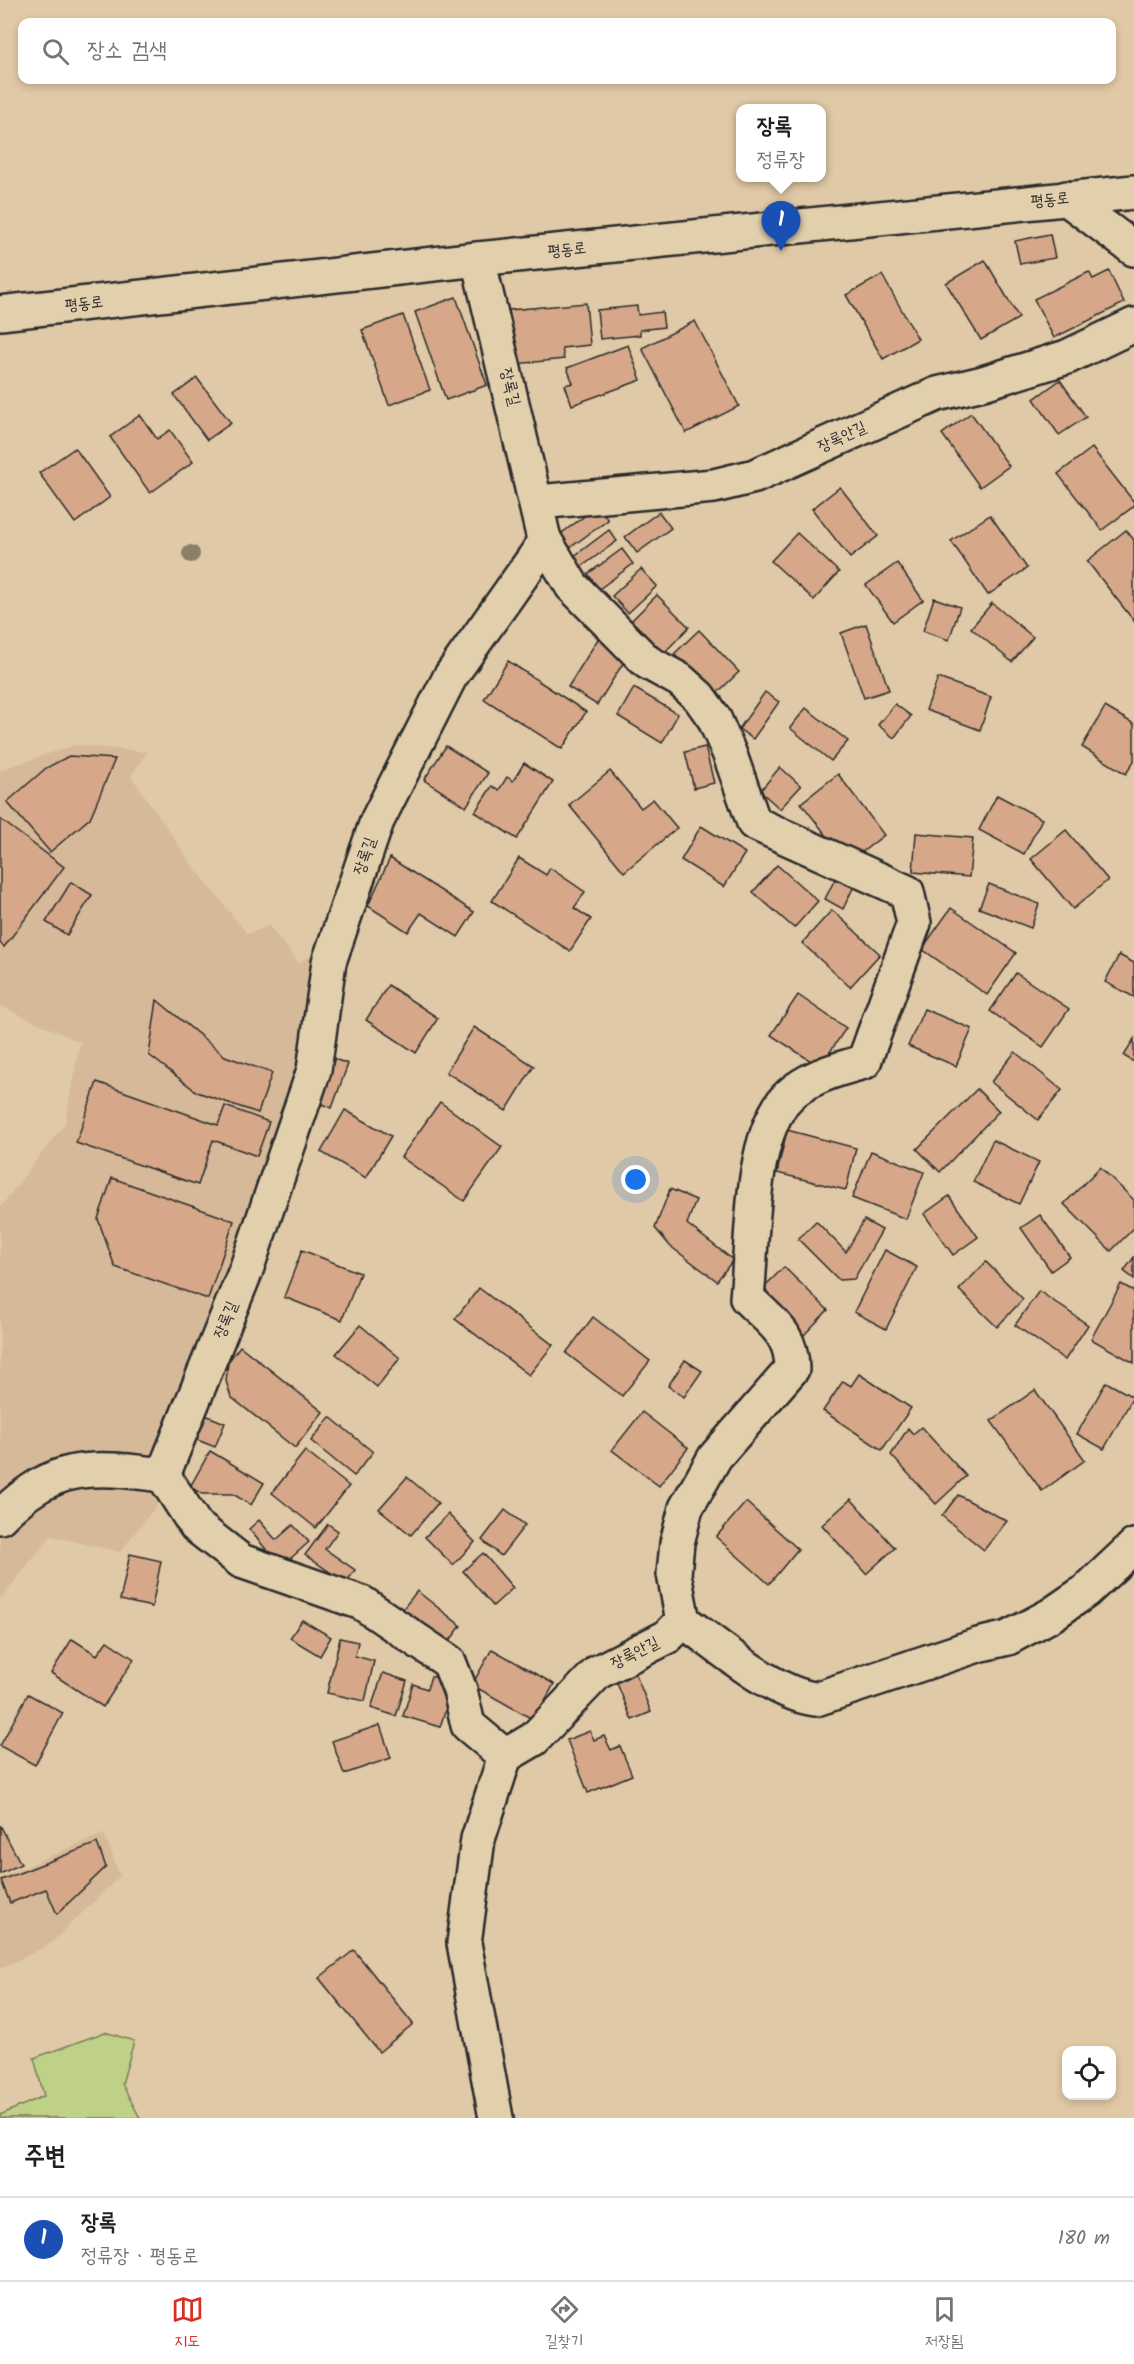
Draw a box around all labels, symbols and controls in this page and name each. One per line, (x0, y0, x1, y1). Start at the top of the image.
search box (18, 18, 1116, 84)
text: 장소 검색 (87, 34, 167, 69)
icon: search (39, 35, 72, 68)
popup (736, 104, 826, 182)
text: 장록 (757, 110, 792, 145)
text: 정류장 (757, 145, 805, 177)
street label: 평동로 (1029, 186, 1071, 214)
pin: 1 (762, 202, 800, 251)
street label: 평동로 (546, 236, 588, 264)
street label: 평동로 (63, 289, 105, 319)
street label: 장록길 (493, 365, 527, 409)
street label: 장록안길 (813, 415, 871, 459)
street label: 장록길 (347, 834, 383, 878)
your location (621, 1165, 650, 1194)
street label: 장록길 (207, 1297, 245, 1343)
street label: 장록안길 (606, 1630, 664, 1676)
map controls (1062, 2046, 1116, 2100)
button: locate (1062, 2046, 1116, 2100)
text: 주변 (24, 2136, 66, 2178)
text: 장록 (81, 2206, 116, 2241)
text: 1 (40, 2223, 47, 2255)
text: 180 m (1058, 2223, 1110, 2255)
text: 정류장 · 평동로 (81, 2241, 198, 2273)
tab: 지도 (171, 2293, 204, 2354)
tab: 길찾기 (545, 2293, 584, 2354)
tab: 저장됨 (925, 2293, 963, 2354)

